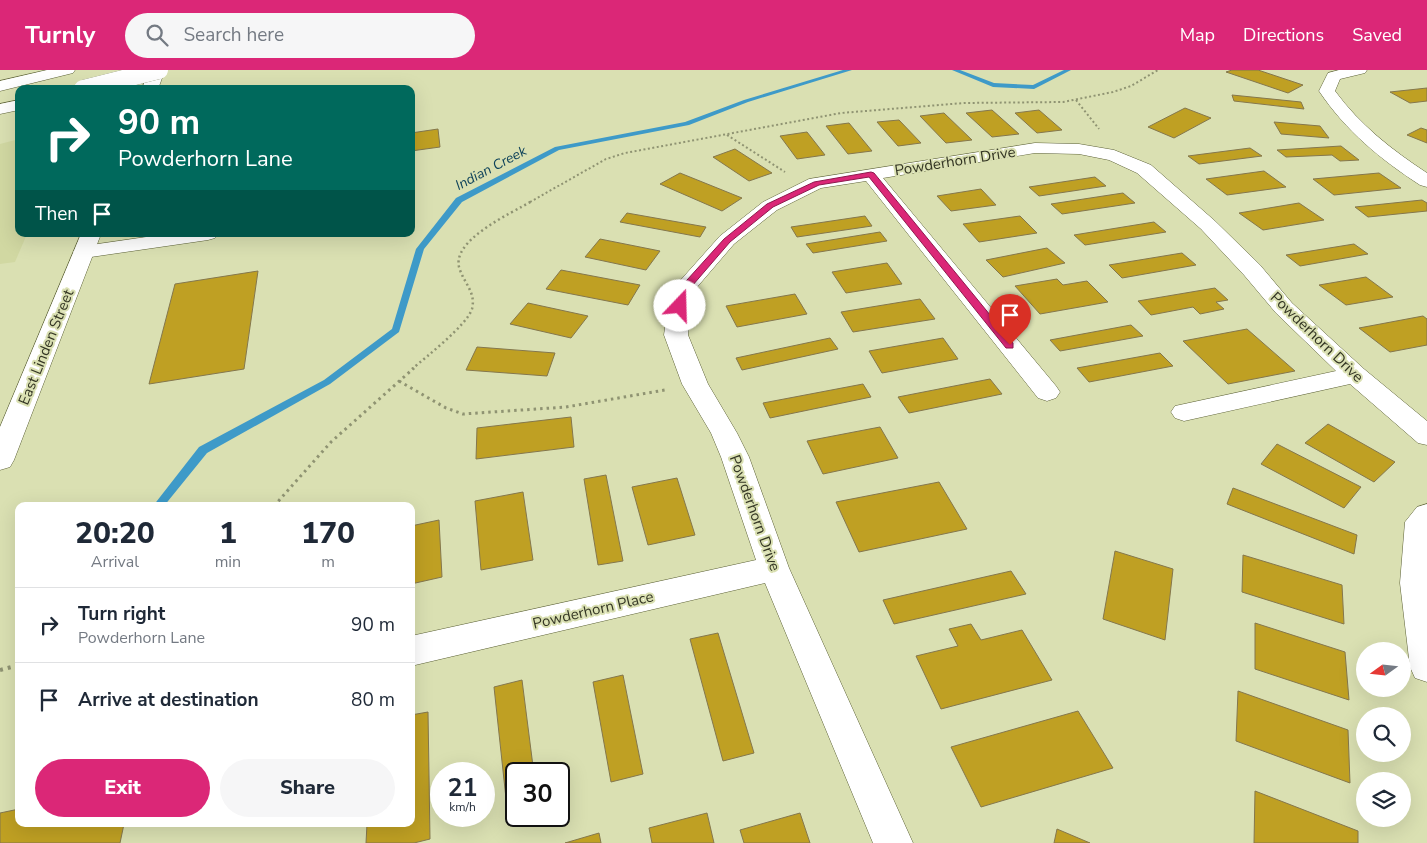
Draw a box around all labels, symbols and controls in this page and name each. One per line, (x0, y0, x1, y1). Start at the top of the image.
search box (125, 13, 475, 58)
text: Turnly (25, 19, 95, 51)
icon: search (143, 21, 171, 49)
text: Search here (183, 22, 284, 48)
text: Map (1180, 23, 1215, 47)
text: Directions (1243, 23, 1324, 47)
text: Saved (1352, 23, 1402, 47)
text: 90 m (118, 99, 200, 146)
icon: right (35, 105, 100, 170)
water label: Indian Creek (452, 141, 531, 195)
street label: Powderhorn Drive (893, 142, 1017, 180)
text: Powderhorn Lane (118, 144, 293, 174)
icon: arrive (88, 200, 116, 228)
text: Then (35, 201, 78, 227)
position arrow (653, 279, 705, 331)
street label: East Linden Street (14, 286, 79, 408)
street label: Powderhorn Drive (1266, 287, 1368, 387)
pin (989, 294, 1031, 345)
icon: arrive (996, 301, 1024, 329)
street label: Powderhorn Drive (725, 452, 785, 574)
text: 20:20 (75, 513, 155, 554)
text: 1 (219, 513, 237, 554)
text: 170 (301, 513, 355, 554)
text: Arrival (91, 551, 139, 573)
text: min (215, 551, 241, 573)
text: m (321, 551, 335, 573)
street label: Powderhorn Place (531, 586, 655, 634)
text: Turn right (78, 601, 165, 627)
icon: right (35, 611, 63, 639)
text: 90 m (351, 612, 395, 638)
text: Powderhorn Lane (78, 627, 205, 649)
north arrow (1356, 642, 1411, 698)
map controls (1356, 642, 1411, 827)
icon: arrive (35, 686, 63, 714)
text: Arrive at destination (78, 687, 259, 713)
text: 80 m (351, 687, 395, 713)
button: search (1356, 707, 1411, 762)
button: Exit (35, 759, 210, 817)
button: Share (220, 759, 395, 817)
speed limit sign: 30 (505, 762, 570, 827)
text: 21 (447, 771, 478, 805)
button: layers (1356, 772, 1411, 827)
text: km/h (449, 799, 476, 815)

